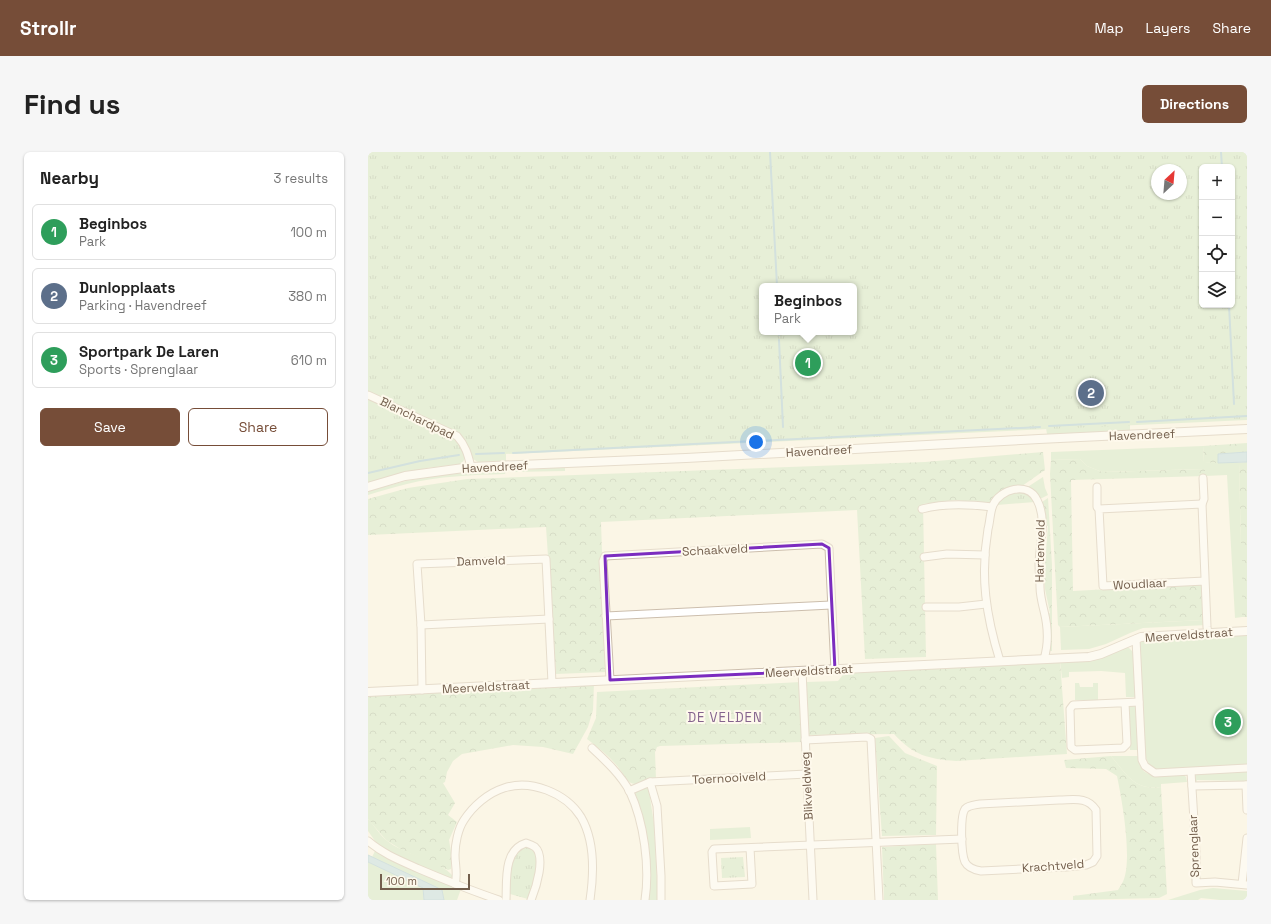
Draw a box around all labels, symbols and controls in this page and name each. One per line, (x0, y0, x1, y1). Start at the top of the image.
text: Strollr (20, 16, 77, 41)
text: Map (1094, 19, 1124, 37)
text: Layers (1146, 19, 1190, 37)
text: Share (1212, 19, 1251, 37)
button: Directions (1142, 85, 1247, 123)
text: Find us (24, 86, 121, 122)
north arrow (1151, 164, 1187, 200)
map controls (1199, 164, 1235, 308)
button: + (1199, 164, 1235, 200)
text: Nearby (40, 167, 99, 189)
text: 3 results (274, 170, 328, 187)
button: − (1199, 200, 1235, 236)
text: Beginbos (79, 214, 147, 233)
text: 1 (51, 224, 57, 241)
text: 100 m (290, 224, 327, 241)
text: Park (79, 233, 106, 250)
button: locate (1199, 236, 1235, 272)
button: layers (1199, 272, 1235, 308)
text: Dunlopplaats (79, 278, 175, 297)
popup (759, 283, 857, 335)
text: 2 (50, 288, 58, 305)
text: 380 m (288, 288, 327, 305)
text: Beginbos (774, 291, 842, 310)
text: Parking · Havendreef (79, 297, 207, 314)
text: Park (774, 310, 801, 327)
text: Sportpark De Laren (79, 342, 219, 361)
pin: 1 (795, 348, 821, 378)
text: 3 (50, 352, 58, 369)
text: 610 m (291, 352, 327, 369)
text: Sports · Sprenglaar (79, 361, 198, 378)
pin: 2 (1078, 378, 1104, 408)
street label: Blanchardpad (377, 393, 457, 443)
button: Save (40, 408, 180, 446)
button: Share (188, 408, 328, 446)
street label: Havendreef (1109, 426, 1175, 444)
your location (746, 432, 766, 452)
street label: Havendreef (785, 441, 853, 461)
street label: Havendreef (461, 457, 529, 477)
street label: Hartenveld (1031, 519, 1049, 583)
street label: Schaakveld (682, 540, 748, 560)
street label: Damveld (456, 552, 506, 570)
street label: Woudlaar (1113, 575, 1168, 593)
street label: Meerveldstraat (1145, 624, 1233, 646)
street label: Meerveldstraat (765, 661, 853, 681)
street label: Meerveldstraat (442, 677, 530, 697)
pin: 3 (1215, 707, 1241, 737)
district label: DE VELDEN (687, 709, 763, 726)
street label: Blikveldweg (797, 751, 817, 821)
street label: Toernooiveld (692, 768, 766, 788)
street label: Sprenglaar (1185, 814, 1203, 878)
street label: Krachtveld (1021, 856, 1085, 876)
scale bar (380, 872, 470, 891)
text: 100 m (386, 874, 417, 888)

